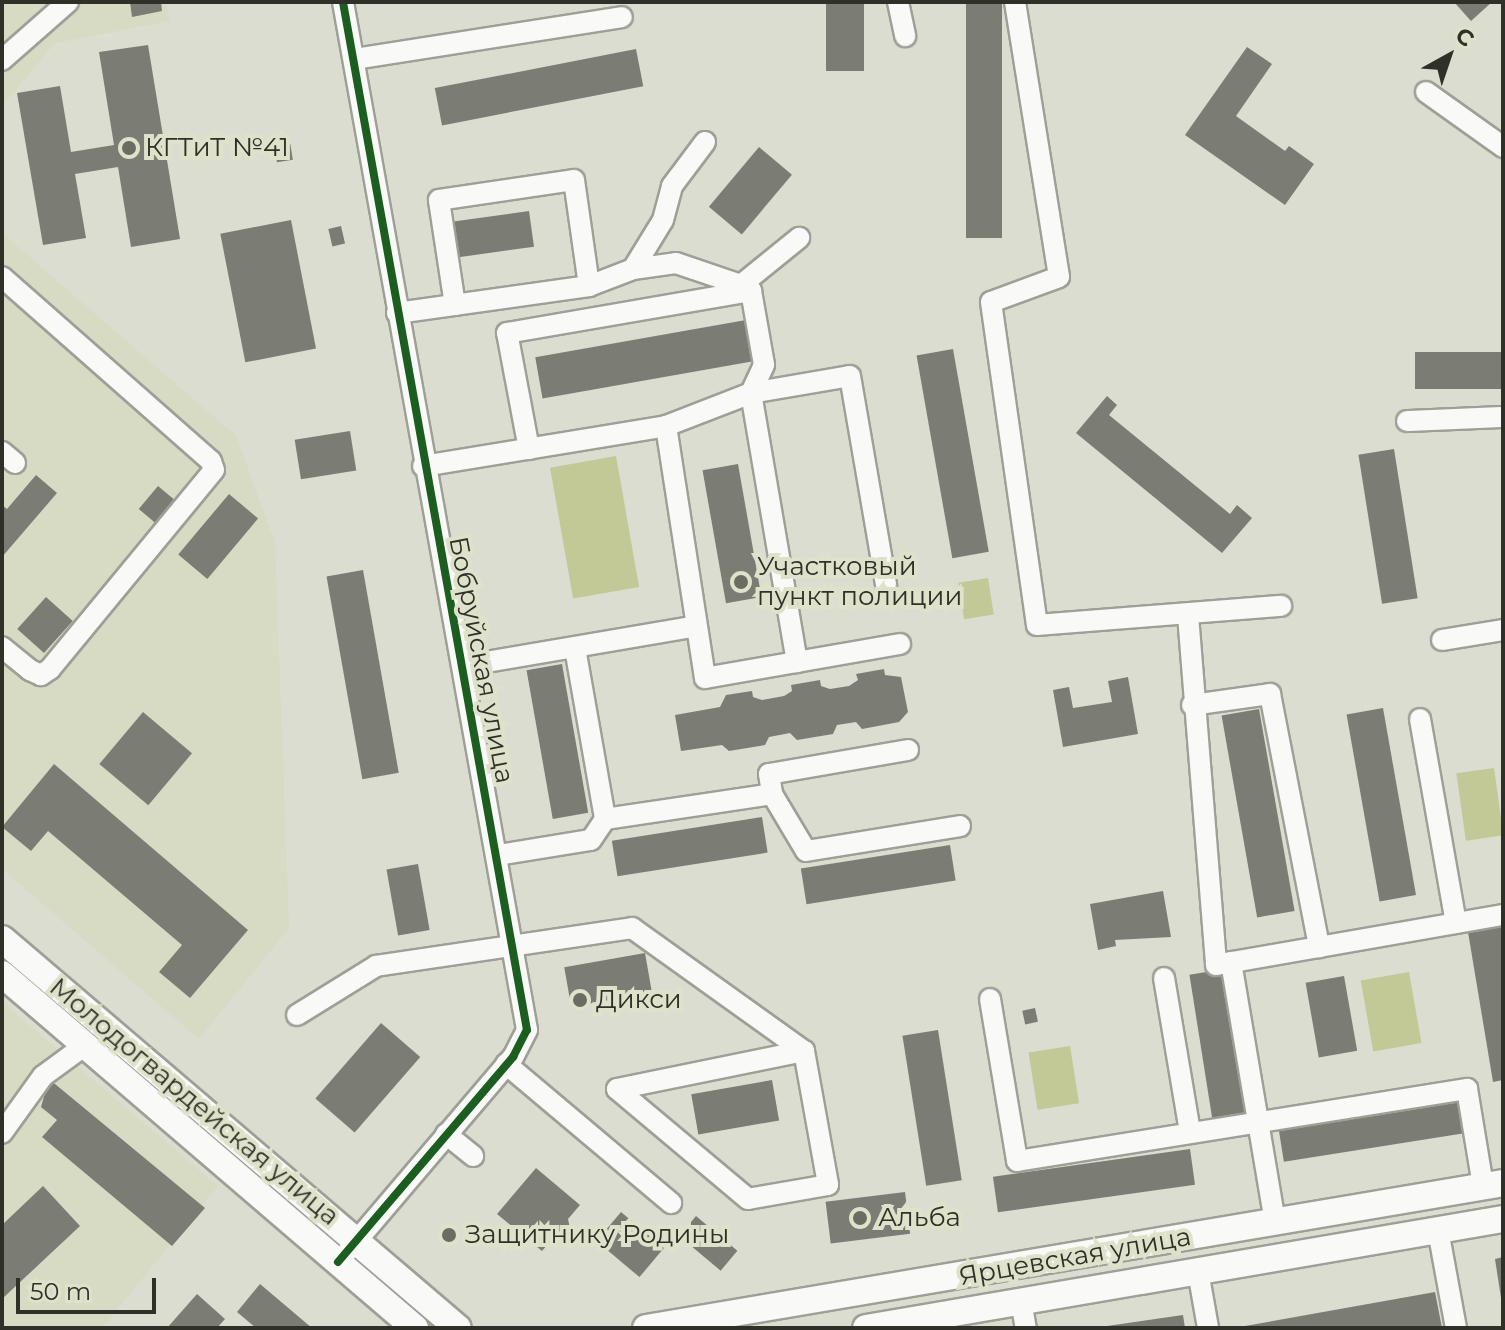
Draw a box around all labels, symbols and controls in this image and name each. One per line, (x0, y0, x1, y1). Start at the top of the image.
north arrow (1409, 16, 1489, 96)
text: С (1450, 22, 1480, 53)
place label: КГТиТ №41 (145, 132, 289, 164)
marker: КГТиТ №41 (120, 139, 138, 157)
street label: Бобруйская улица (442, 534, 520, 786)
place label: Участковый пункт полиции (757, 551, 962, 612)
marker: Участковый пункт полиции (732, 573, 750, 591)
street label: Молодогвардейская улица (43, 972, 345, 1232)
place label: Дикси (596, 984, 682, 1016)
marker: Дикси (571, 991, 589, 1009)
place label: Альба (878, 1202, 961, 1234)
marker: Альба (849, 1207, 871, 1229)
place label: Защитнику Родины (465, 1219, 729, 1251)
street label: Ярцевская улица (957, 1221, 1193, 1293)
marker: Защитнику Родины (440, 1226, 458, 1244)
scale bar (20, 1262, 160, 1312)
text: 50 m (30, 1277, 91, 1306)

